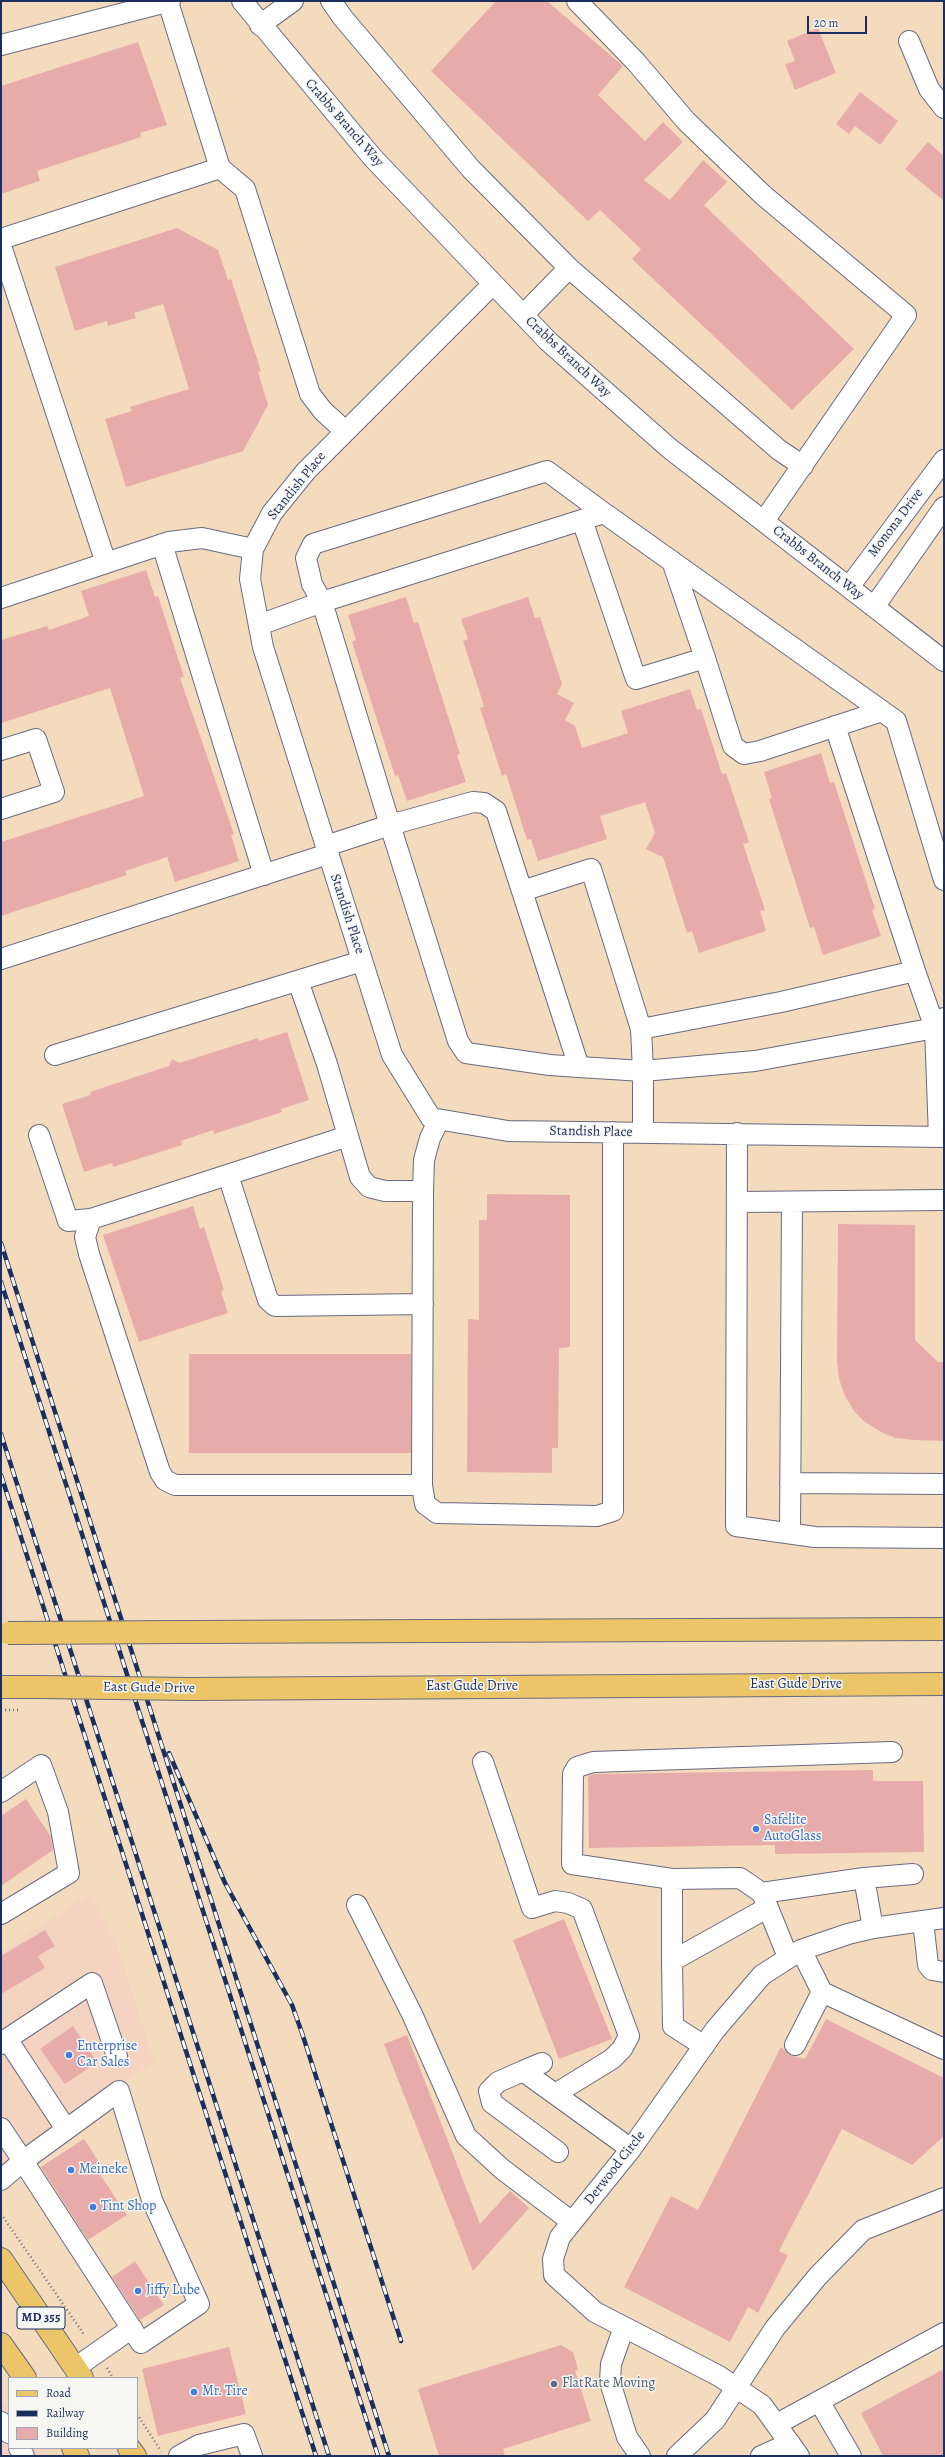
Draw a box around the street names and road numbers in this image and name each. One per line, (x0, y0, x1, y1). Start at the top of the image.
street label: Crabbs Branch Way (301, 76, 387, 170)
street label: Crabbs Branch Way (522, 313, 614, 401)
street label: Standish Place (264, 448, 330, 524)
street label: Monona Drive (865, 485, 927, 561)
street label: Crabbs Branch Way (769, 522, 867, 604)
street label: Standish Place (326, 872, 368, 956)
street label: Standish Place (549, 1123, 633, 1141)
street label: East Gude Drive (750, 1677, 842, 1693)
street label: East Gude Drive (103, 1679, 195, 1697)
street label: East Gude Drive (426, 1679, 518, 1695)
street label: Derwood Circle (581, 2128, 649, 2208)
road number: MD 355 (17, 2307, 65, 2329)

